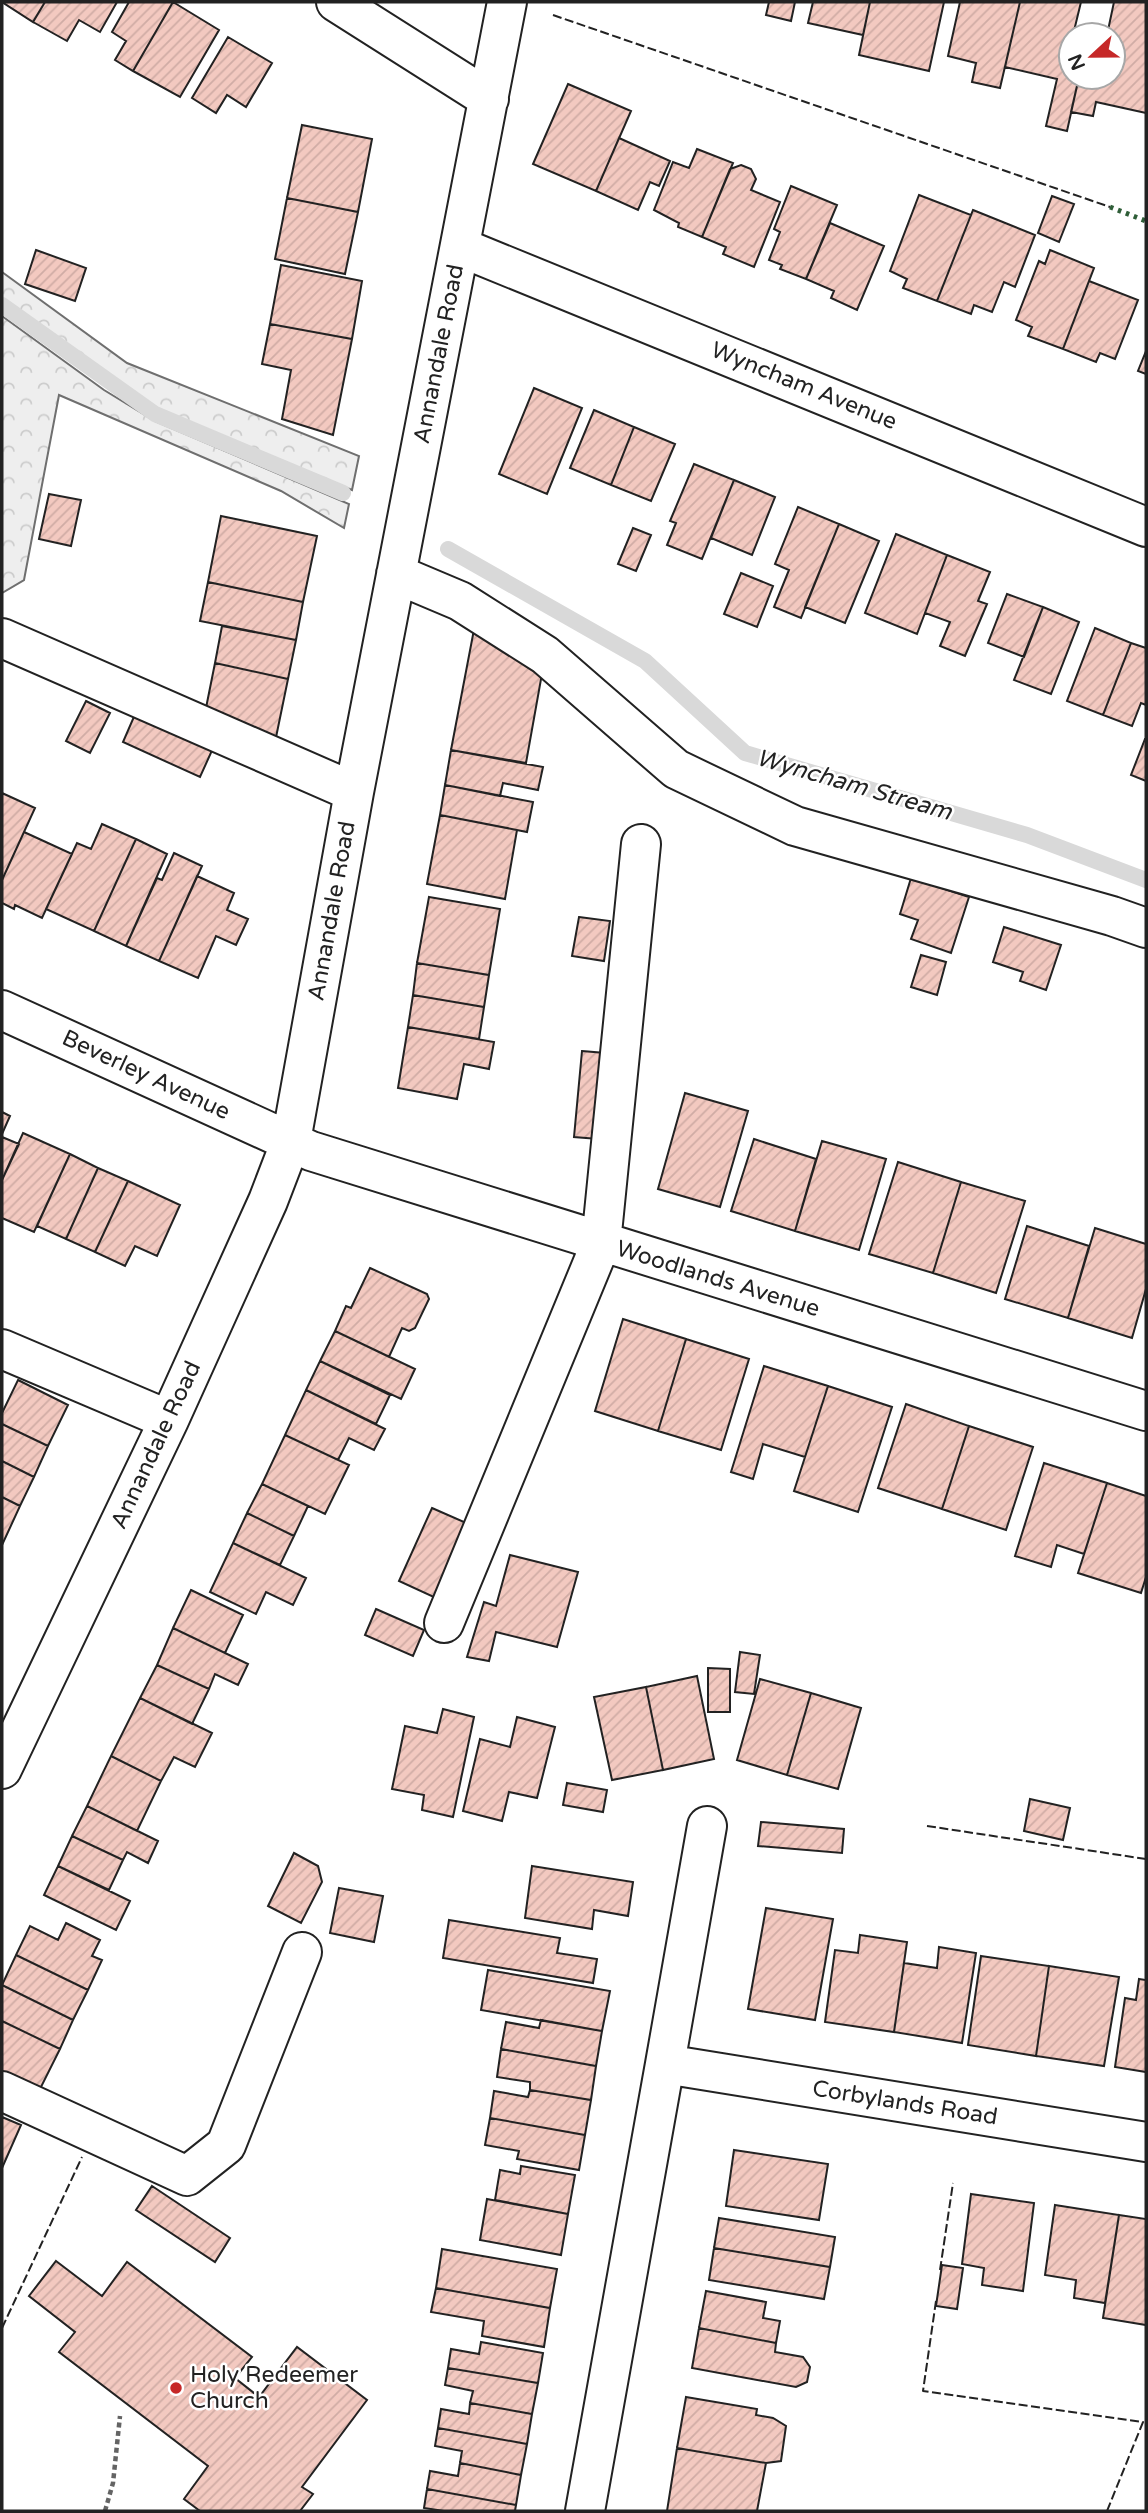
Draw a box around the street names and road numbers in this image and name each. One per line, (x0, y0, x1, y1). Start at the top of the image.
street label: Annandale Road (408, 262, 470, 446)
street label: Wyncham Avenue (707, 336, 901, 436)
street label: Annandale Road (302, 819, 362, 1003)
street label: Beverley Avenue (58, 1024, 234, 1126)
street label: Woodlands Avenue (613, 1235, 823, 1323)
street label: Annandale Road (105, 1357, 207, 1533)
street label: Corbylands Road (810, 2075, 1000, 2131)

